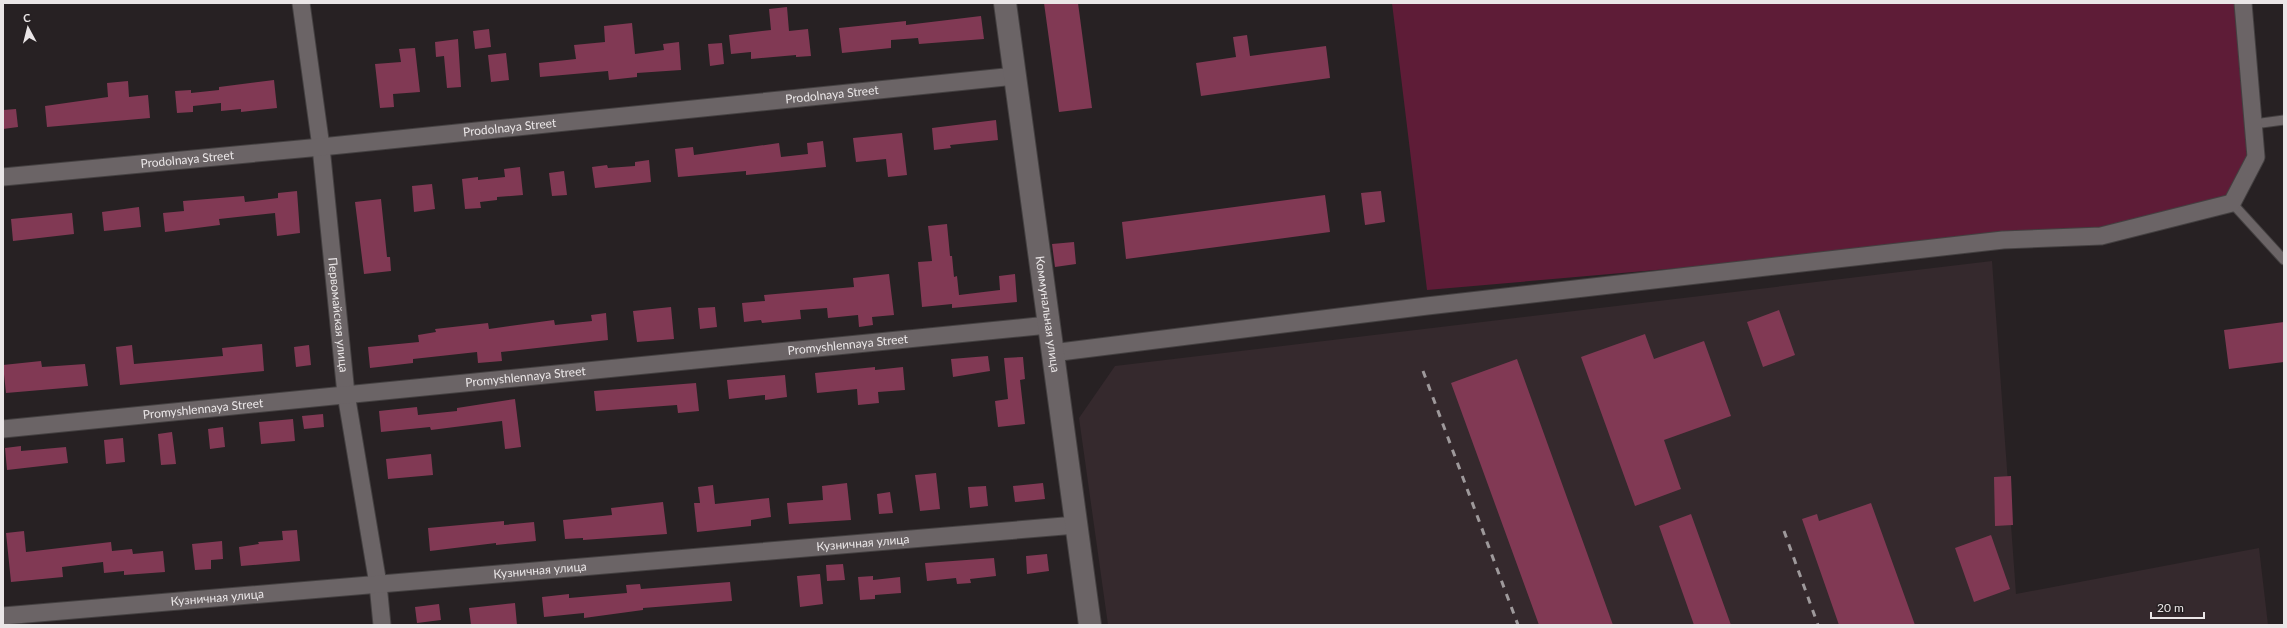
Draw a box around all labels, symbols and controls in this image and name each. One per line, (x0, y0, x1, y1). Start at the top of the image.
north arrow (8, 8, 48, 48)
text: С (22, 11, 32, 24)
street label: Prodolnaya Street (784, 82, 880, 106)
street label: Prodolnaya Street (462, 115, 558, 139)
street label: Prodolnaya Street (140, 147, 235, 171)
street label: Коммунальная улица (1033, 255, 1063, 373)
street label: Первомайская улица (325, 256, 352, 373)
street label: Promyshlennaya Street (787, 331, 909, 358)
street label: Promyshlennaya Street (464, 363, 587, 390)
street label: Promyshlennaya Street (142, 395, 265, 422)
street label: Кузничная улица (816, 531, 910, 554)
street label: Кузничная улица (493, 559, 587, 581)
street label: Кузничная улица (170, 586, 264, 609)
scale bar (2151, 594, 2204, 620)
text: 20 m (2157, 600, 2184, 615)

